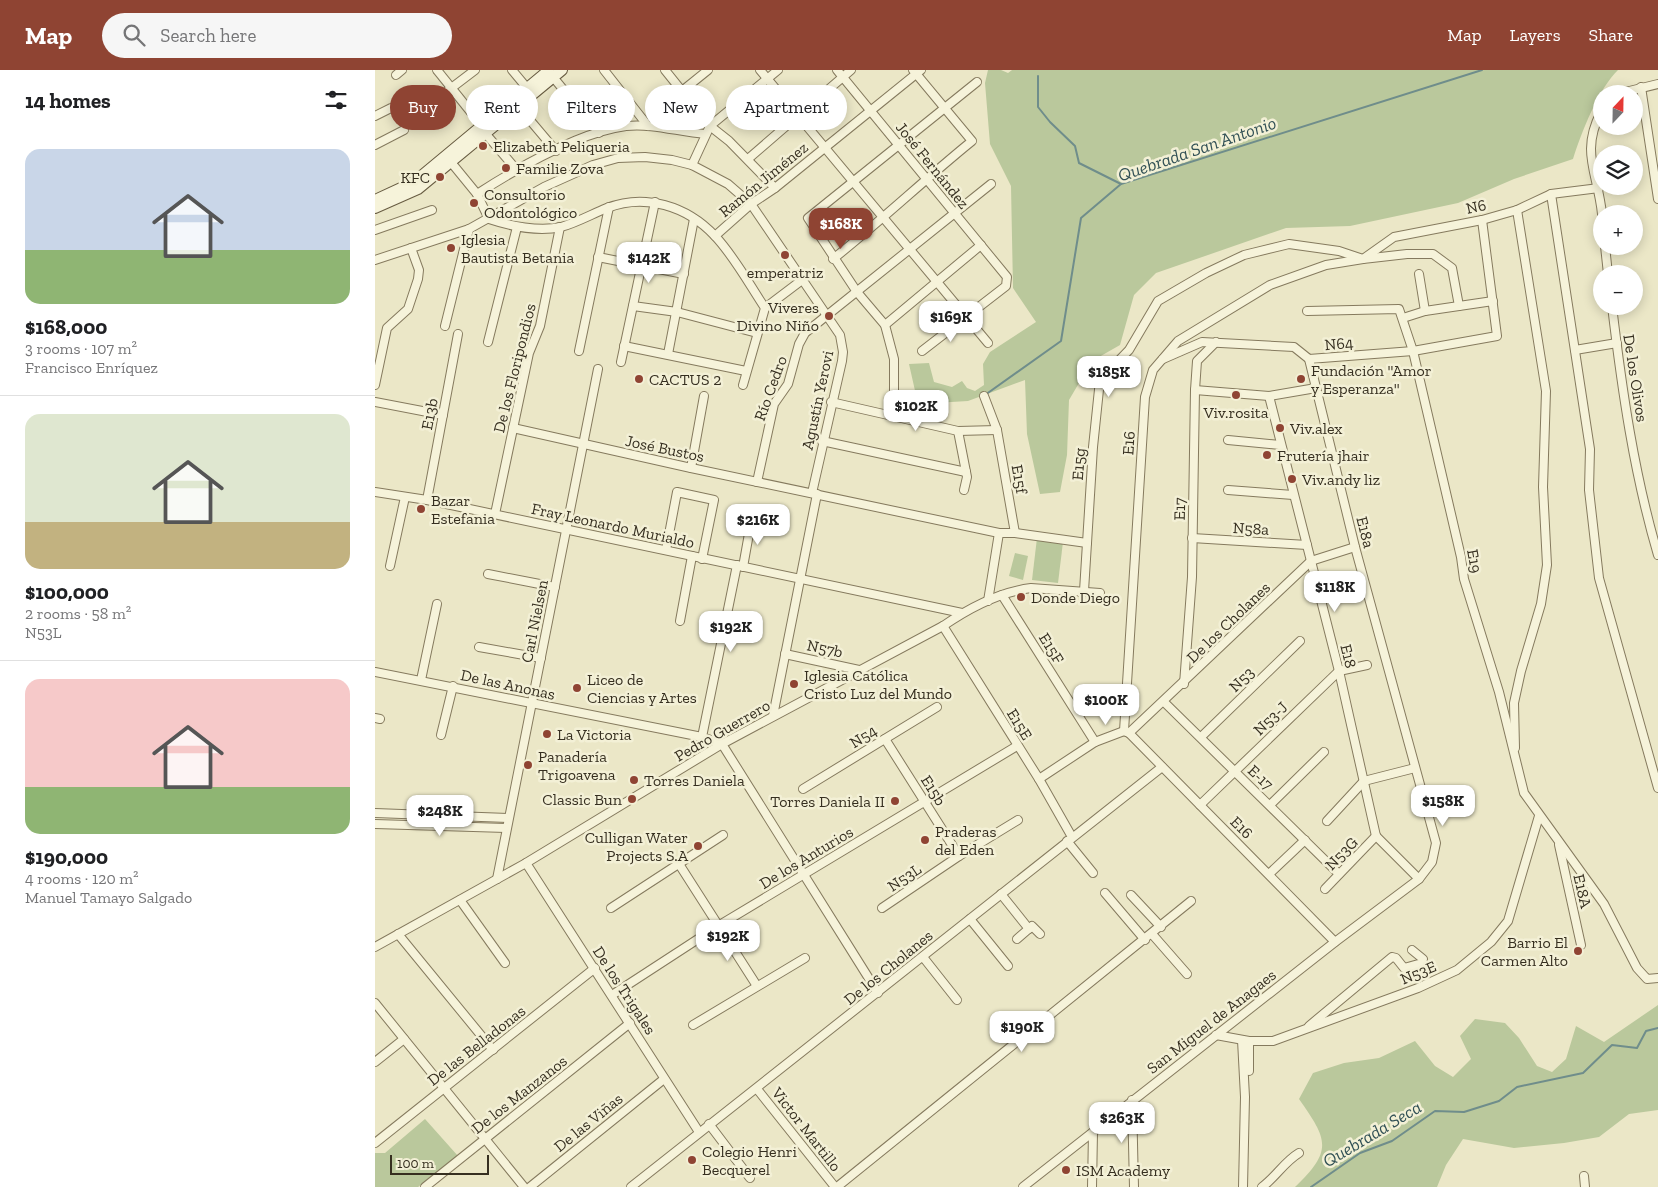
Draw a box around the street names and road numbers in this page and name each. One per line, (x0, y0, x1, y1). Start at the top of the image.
street label: José Fernández (892, 118, 973, 212)
street label: Ramón Jiménez (715, 138, 812, 221)
street label: N6 (1464, 195, 1488, 218)
street label: De los Floripondios (489, 301, 540, 435)
street label: N64 (1324, 333, 1355, 354)
street label: De los Olivos (1619, 333, 1652, 423)
street label: Agustín Yerovi (798, 348, 837, 451)
street label: Río Cedro (750, 353, 791, 423)
street label: E13b (417, 397, 442, 432)
street label: E16 (1118, 430, 1139, 456)
street label: José Bustos (624, 431, 706, 466)
street label: E15g (1068, 447, 1089, 481)
street label: E15f (1008, 463, 1032, 497)
street label: E17 (1170, 497, 1189, 521)
street label: Fray Leonardo Murialdo (530, 499, 696, 552)
street label: E18a (1352, 514, 1379, 550)
street label: N58a (1232, 518, 1270, 539)
street label: E19 (1463, 548, 1486, 575)
street label: Carl Nielsen (517, 577, 552, 664)
street label: De los Cholanes (1183, 578, 1274, 667)
street label: E15F (1035, 629, 1068, 667)
street label: N57b (805, 635, 845, 662)
street label: E18 (1336, 642, 1361, 670)
street label: N53 (1225, 663, 1258, 696)
street label: De las Anonas (459, 665, 557, 704)
street label: Pedro Guerrero (671, 695, 773, 765)
street label: N53-J (1249, 698, 1291, 739)
street label: E15E (1003, 705, 1036, 743)
street label: N54 (846, 721, 881, 752)
street label: E-17 (1244, 761, 1278, 794)
street label: E15b (917, 772, 950, 809)
street label: E16 (1226, 812, 1257, 843)
street label: De los Anturios (756, 822, 857, 893)
street label: N53G (1321, 833, 1362, 874)
street label: N53L (884, 859, 925, 896)
street label: E18A (1569, 872, 1596, 911)
street label: De los Cholanes (840, 926, 937, 1009)
street label: De los Trigales (589, 943, 660, 1038)
street label: N53E (1397, 956, 1439, 988)
street label: San Miguel de Anagaes (1143, 965, 1280, 1078)
street label: De las Belladonas (423, 1001, 529, 1090)
street label: De los Manzanos (468, 1051, 571, 1138)
street label: Victor Martillo (767, 1083, 845, 1175)
street label: De las Viñas (550, 1089, 627, 1156)

